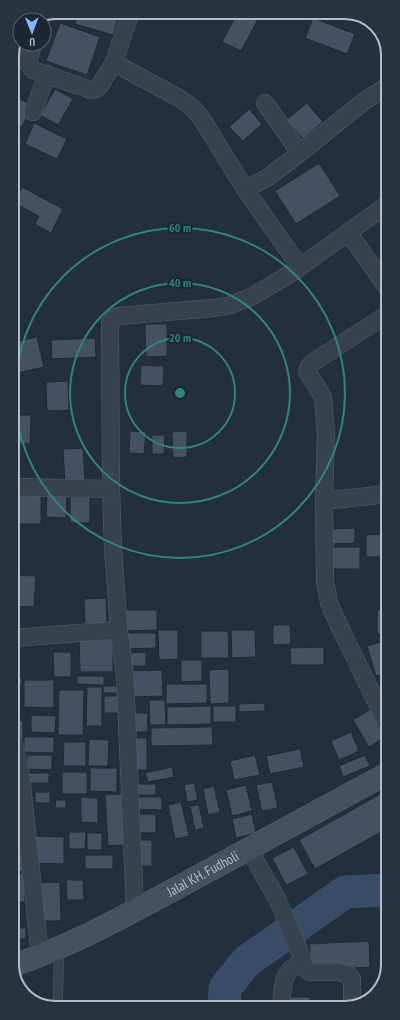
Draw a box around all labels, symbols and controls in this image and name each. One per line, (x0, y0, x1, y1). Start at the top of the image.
north arrow (12, 12, 52, 52)
text: U (29, 35, 35, 49)
text: 60 m (169, 220, 191, 235)
text: 40 m (169, 275, 191, 290)
text: 20 m (169, 330, 191, 345)
centre of rings (173, 386, 187, 400)
street label: Jalal KH. Fudholi (163, 847, 242, 901)

